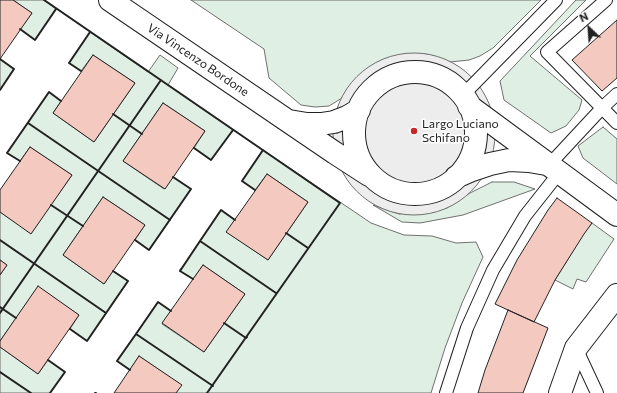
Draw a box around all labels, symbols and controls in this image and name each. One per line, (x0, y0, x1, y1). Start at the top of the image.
north arrow (569, 8, 609, 48)
text: N (577, 9, 590, 24)
street label: Via Vincenzo Bordone (144, 21, 252, 99)
place label: Largo Luciano Schifano (422, 117, 499, 145)
marker: Largo Luciano Schifano (409, 126, 419, 136)

